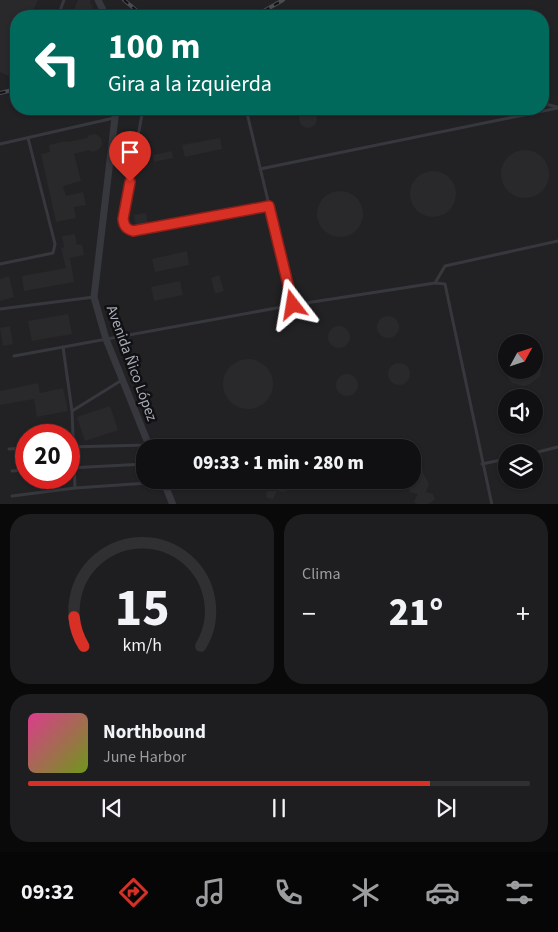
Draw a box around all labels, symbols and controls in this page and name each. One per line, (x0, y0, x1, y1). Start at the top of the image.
text: 100 m (108, 22, 200, 72)
icon: left (25, 30, 90, 95)
text: Gira a la izquierda (108, 68, 272, 100)
pin (109, 131, 151, 182)
icon: arrive (116, 138, 144, 166)
position arrow (266, 278, 318, 330)
street label: Avenida Ñico López (101, 302, 162, 424)
north arrow (498, 334, 542, 379)
map controls (498, 334, 543, 489)
button: sound (498, 389, 543, 434)
speed limit sign: 20 (15, 424, 80, 489)
button: layers (498, 444, 543, 489)
text: 09:33 · 1 min · 280 m (193, 450, 364, 477)
text: Clima (302, 563, 340, 585)
text: 15 (115, 572, 169, 646)
text: 21° (389, 586, 443, 640)
text: − (302, 594, 316, 634)
text: + (516, 594, 530, 634)
text: km/h (122, 633, 162, 658)
text: Northbound (103, 719, 206, 746)
text: June Harbor (103, 746, 186, 768)
icon: previous (98, 794, 126, 822)
icon: pause (265, 794, 293, 822)
icon: next (432, 794, 460, 822)
icon: directions (116, 875, 151, 910)
icon: music (193, 875, 228, 910)
icon: phone (271, 875, 306, 910)
icon: climate (348, 875, 383, 910)
icon: car (425, 875, 460, 910)
icon: filters (502, 875, 537, 910)
text: 09:32 (21, 876, 74, 908)

